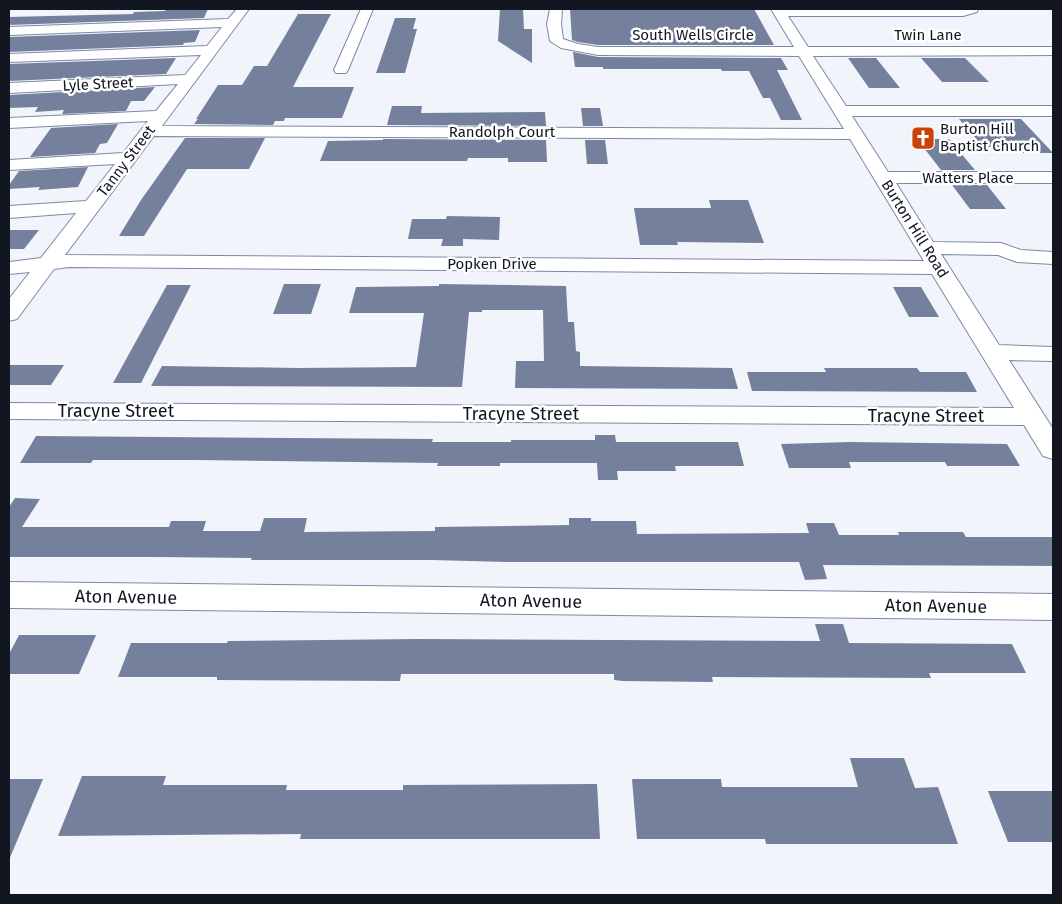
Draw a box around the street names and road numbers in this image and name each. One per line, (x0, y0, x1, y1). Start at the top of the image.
street label: South Wells Circle (632, 26, 754, 44)
street label: Twin Lane (894, 26, 962, 44)
street label: Lyle Street (62, 73, 134, 95)
street label: Tanny Street (93, 121, 159, 200)
street label: Randolph Court (449, 123, 556, 141)
street label: Watters Place (922, 169, 1014, 187)
street label: Burton Hill Road (878, 177, 952, 281)
street label: Popken Drive (447, 255, 537, 273)
street label: Tracyne Street (58, 400, 175, 422)
street label: Tracyne Street (463, 403, 580, 425)
street label: Tracyne Street (868, 405, 985, 427)
street label: Aton Avenue (75, 585, 177, 609)
street label: Aton Avenue (480, 589, 582, 613)
street label: Aton Avenue (885, 594, 987, 618)

